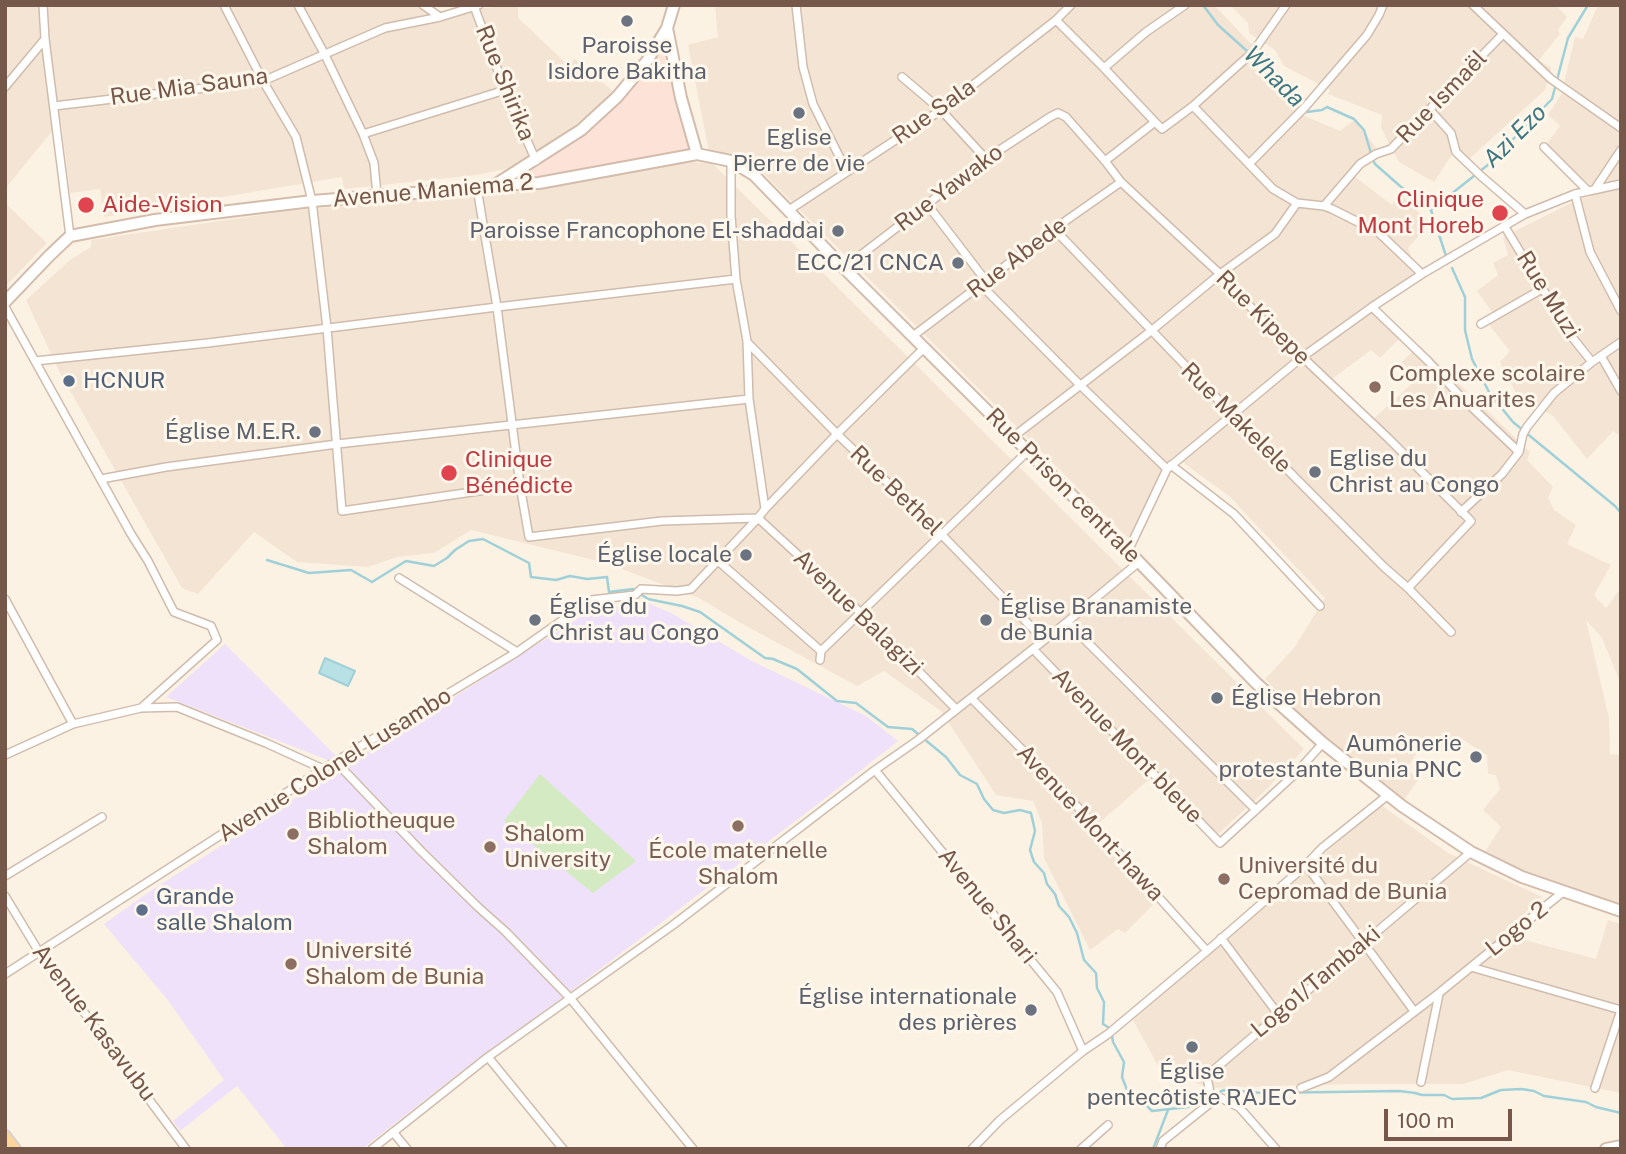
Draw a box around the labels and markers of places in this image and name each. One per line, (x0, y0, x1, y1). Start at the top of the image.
marker: Paroisse Isidore Bakitha (619, 13, 635, 29)
place label: Paroisse Isidore Bakitha (547, 32, 707, 86)
marker: Eglise Pierre de vie (791, 105, 807, 121)
place label: Eglise Pierre de vie (733, 124, 865, 178)
place label: Clinique Mont Horeb (1357, 186, 1484, 240)
place label: Aide-Vision (102, 191, 223, 219)
marker: Aide-Vision (76, 195, 96, 215)
marker: Clinique Mont Horeb (1490, 203, 1510, 223)
place label: Paroisse Francophone El-shaddai (469, 217, 824, 245)
marker: Paroisse Francophone El-shaddai (830, 223, 846, 239)
place label: ECC/21 CNCA (796, 249, 944, 277)
marker: ECC/21 CNCA (950, 255, 966, 271)
place label: Complexe scolaire Les Anuarites (1389, 360, 1586, 414)
place label: HCNUR (83, 367, 165, 395)
marker: HCNUR (61, 373, 77, 389)
marker: Complexe scolaire Les Anuarites (1367, 379, 1383, 395)
place label: Église M.E.R. (165, 418, 301, 446)
marker: Église M.E.R. (307, 424, 323, 440)
place label: Eglise du Christ au Congo (1329, 445, 1499, 499)
place label: Clinique Bénédicte (465, 446, 573, 500)
marker: Clinique Bénédicte (439, 463, 459, 483)
marker: Eglise du Christ au Congo (1307, 464, 1323, 480)
place label: Église locale (597, 541, 732, 569)
marker: Église locale (738, 547, 754, 563)
place label: Église du Christ au Congo (549, 593, 719, 647)
place label: Église Branamiste de Bunia (1000, 593, 1192, 647)
marker: Église du Christ au Congo (527, 612, 543, 628)
marker: Église Branamiste de Bunia (978, 612, 994, 628)
place label: Église Hebron (1231, 684, 1381, 712)
marker: Église Hebron (1209, 690, 1225, 706)
place label: Aumônerie protestante Bunia PNC (1218, 730, 1462, 784)
marker: Aumônerie protestante Bunia PNC (1468, 749, 1484, 765)
place label: Bibliotheuque Shalom (307, 807, 456, 861)
marker: École maternelle Shalom (730, 818, 746, 834)
place label: Shalom University (504, 820, 611, 874)
marker: Bibliotheuque Shalom (285, 826, 301, 842)
place label: École maternelle Shalom (648, 837, 828, 891)
marker: Shalom University (482, 839, 498, 855)
place label: Université du Cepromad de Bunia (1238, 852, 1447, 906)
marker: Université du Cepromad de Bunia (1216, 871, 1232, 887)
place label: Grande salle Shalom (156, 883, 293, 937)
marker: Grande salle Shalom (134, 902, 150, 918)
place label: Université Shalom de Bunia (305, 937, 484, 991)
marker: Université Shalom de Bunia (283, 956, 299, 972)
place label: Église internationale des prières (798, 983, 1017, 1037)
marker: Église internationale des prières (1023, 1002, 1039, 1018)
marker: Église pentecôtiste RAJEC (1184, 1039, 1200, 1055)
place label: Église pentecôtiste RAJEC (1087, 1058, 1297, 1112)

